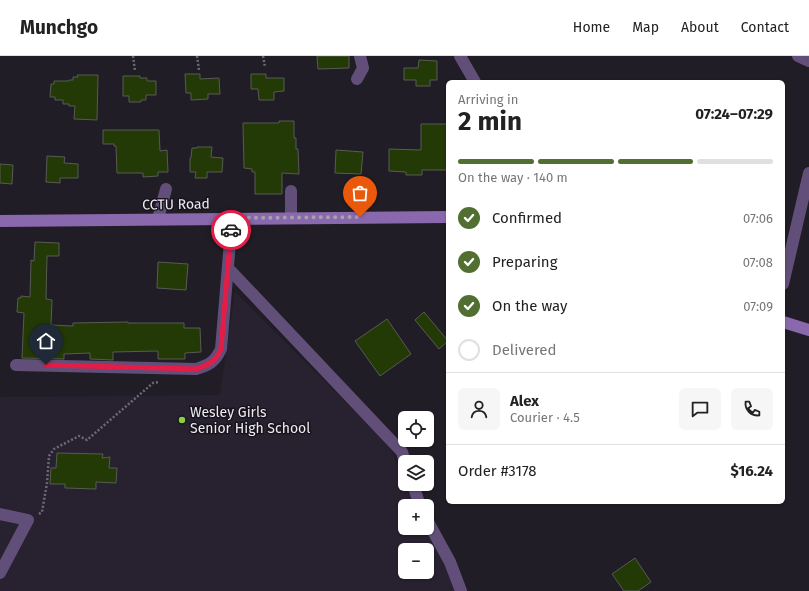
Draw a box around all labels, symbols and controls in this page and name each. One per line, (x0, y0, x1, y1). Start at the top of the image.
text: Munchgo (20, 16, 98, 39)
text: Home (573, 19, 610, 36)
text: Map (632, 19, 659, 36)
text: About (681, 19, 719, 36)
text: Contact (741, 19, 789, 36)
text: Arriving in (458, 92, 518, 107)
text: 07:24–07:29 (695, 105, 773, 123)
text: 2 min (458, 106, 522, 137)
text: On the way · 140 m (458, 170, 568, 185)
pin (343, 176, 377, 217)
icon: bag (349, 182, 371, 204)
street label: CCTU Road (142, 195, 210, 214)
icon: check (458, 207, 480, 229)
text: Confirmed (492, 209, 562, 227)
courier (211, 210, 251, 250)
text: 07:06 (743, 211, 773, 226)
icon: car (220, 219, 242, 241)
icon: check (458, 251, 480, 273)
text: Preparing (492, 253, 557, 271)
text: 07:08 (743, 255, 773, 270)
icon: check (458, 295, 480, 317)
text: On the way (492, 297, 567, 315)
text: 07:09 (743, 299, 773, 314)
pin (29, 324, 63, 365)
icon: home (35, 330, 57, 352)
text: Delivered (492, 341, 556, 359)
button: person (458, 388, 500, 430)
button: chat (679, 388, 721, 430)
button: phone (731, 388, 773, 430)
text: Alex (510, 392, 539, 410)
place label: Wesley Girls Senior High School (190, 404, 310, 437)
text: Courier · 4.5 (510, 410, 580, 425)
map controls (398, 411, 434, 579)
button: locate (398, 411, 434, 447)
marker: Wesley Girls Senior High School (177, 415, 187, 425)
button: layers (398, 455, 434, 491)
text: Order #3178 (458, 462, 537, 480)
text: $16.24 (730, 462, 773, 480)
button: + (398, 499, 434, 535)
button: − (398, 543, 434, 579)

